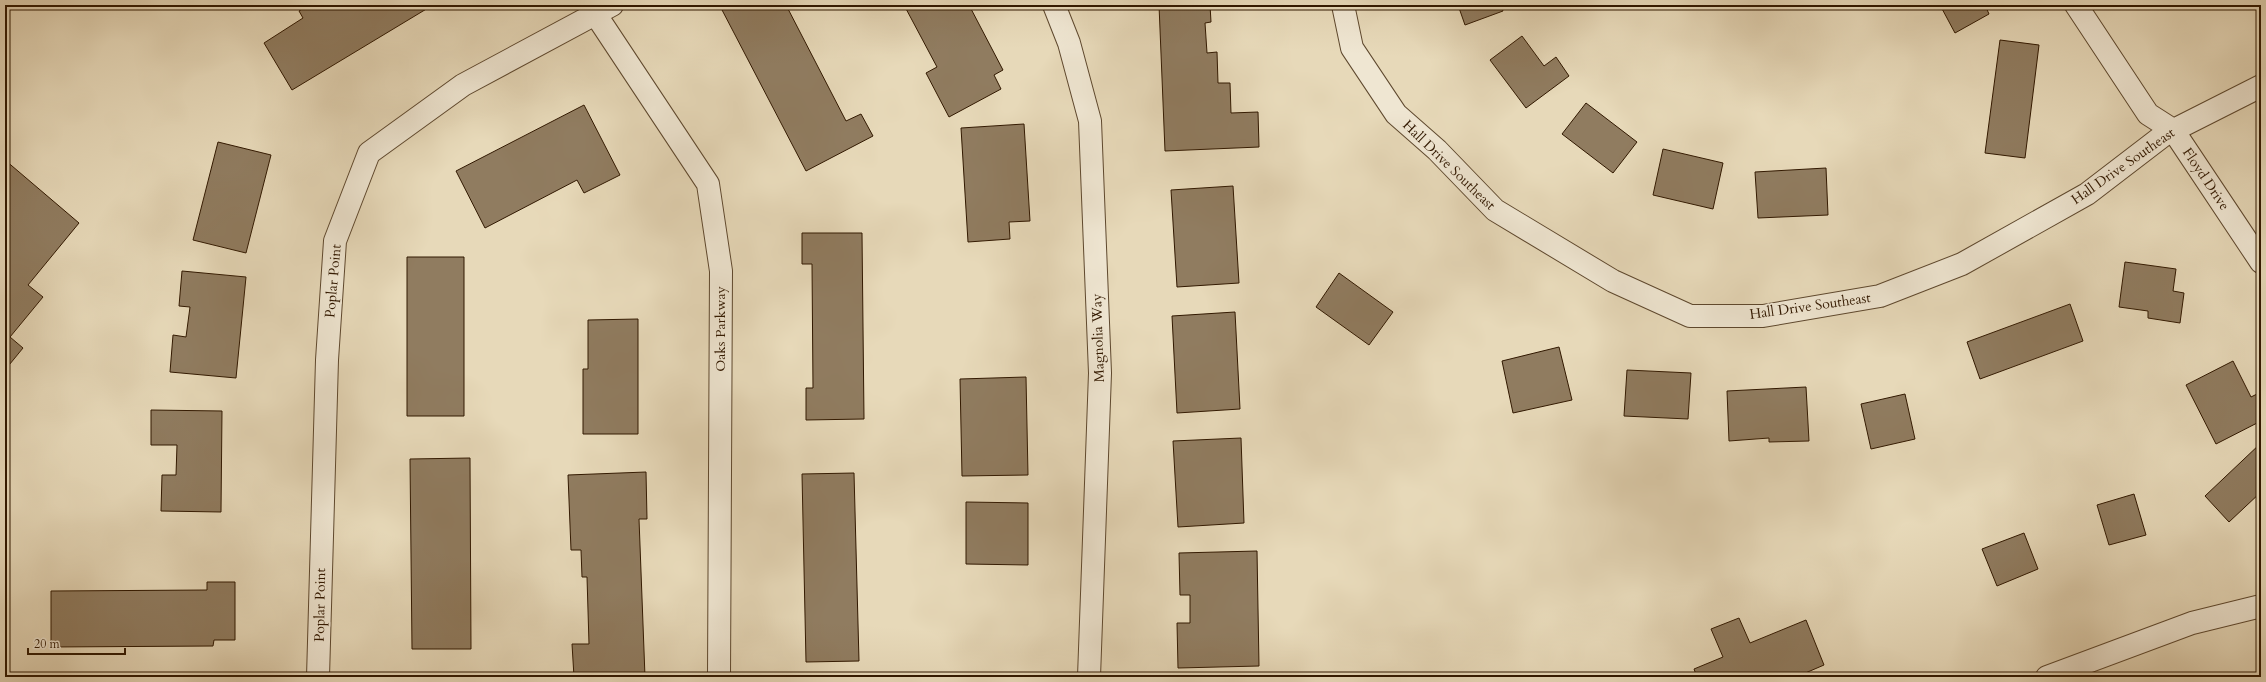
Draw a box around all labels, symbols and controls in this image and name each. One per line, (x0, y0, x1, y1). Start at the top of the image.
street label: Hall Drive Southeast (1398, 116, 1500, 215)
street label: Hall Drive Southeast (2068, 123, 2179, 209)
street label: Floyd Drive (2178, 144, 2234, 214)
street label: Poplar Point (320, 243, 346, 319)
street label: Oaks Parkway (711, 286, 730, 372)
street label: Hall Drive Southeast (1748, 288, 1872, 324)
street label: Magnolia Way (1087, 293, 1109, 383)
street label: Poplar Point (310, 567, 330, 642)
scale bar (28, 630, 125, 656)
text: 20 m (34, 636, 61, 652)

